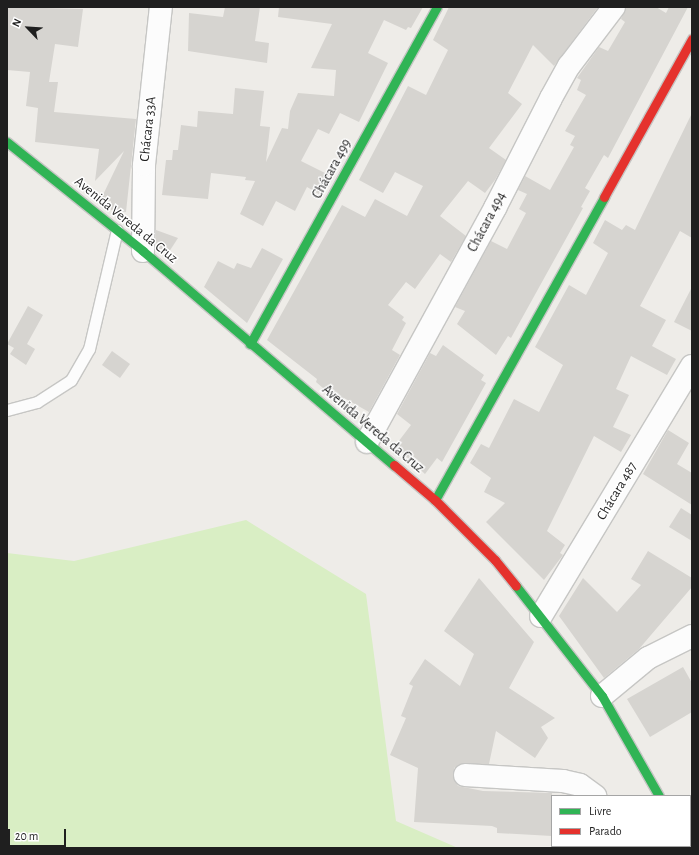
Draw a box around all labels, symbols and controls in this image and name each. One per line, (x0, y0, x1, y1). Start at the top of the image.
north arrow (8, 8, 48, 48)
text: N (10, 17, 23, 29)
street label: Chácara 33A (136, 96, 160, 162)
street label: Chácara 499 (309, 136, 355, 202)
street label: Avenida Vereda da Cruz (71, 173, 181, 267)
street label: Chácara 494 (464, 189, 510, 255)
street label: Avenida Vereda da Cruz (319, 381, 427, 477)
street label: Chácara 487 (593, 459, 641, 523)
legend (551, 795, 691, 847)
text: Livre (589, 805, 611, 817)
scale bar (10, 821, 68, 847)
text: Parado (589, 825, 622, 837)
text: 20 m (15, 830, 38, 842)

